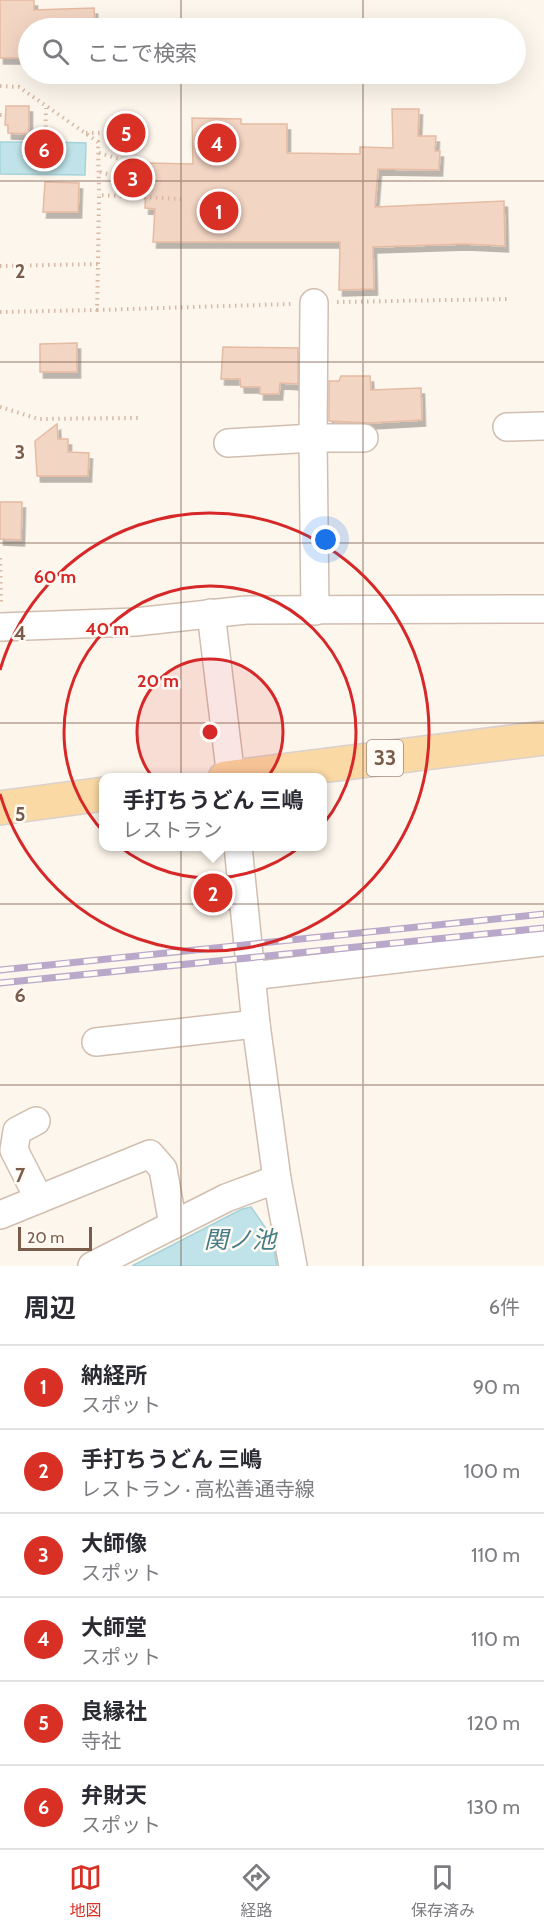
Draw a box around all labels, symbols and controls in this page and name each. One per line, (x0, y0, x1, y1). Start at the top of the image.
search box (18, 18, 526, 84)
icon: search (39, 35, 72, 68)
text: ここで検索 (87, 40, 197, 67)
pin: 5 (106, 110, 146, 156)
pin: 4 (198, 120, 236, 166)
pin: 6 (24, 126, 63, 172)
pin: 3 (114, 156, 152, 201)
pin: 1 (200, 188, 238, 234)
text: 2 (15, 259, 25, 283)
text: 3 (15, 440, 25, 464)
your location (311, 525, 340, 554)
text: 60 m (34, 566, 76, 588)
text: 40 m (85, 618, 129, 640)
text: 4 (14, 621, 26, 645)
text: 20 m (137, 670, 179, 692)
centre of rings (200, 722, 220, 742)
road number: 33 (367, 740, 403, 776)
popup (99, 773, 327, 851)
text: 手打ちうどん 三嶋 (123, 787, 303, 814)
text: 5 (15, 802, 25, 826)
text: レストラン (123, 818, 223, 842)
pin: 2 (194, 870, 232, 916)
text: 6 (14, 983, 26, 1007)
text: 7 (15, 1163, 26, 1187)
scale bar (18, 1224, 92, 1252)
water label: 関ノ池 (204, 1225, 278, 1254)
text: 20 m (27, 1228, 64, 1247)
text: 周辺 (24, 1292, 76, 1324)
text: 6件 (489, 1295, 520, 1319)
text: 納経所 (81, 1362, 147, 1389)
text: 1 (40, 1375, 47, 1399)
text: 90 m (473, 1375, 520, 1399)
text: スポット (81, 1393, 161, 1417)
text: 手打ちうどん 三嶋 (81, 1446, 262, 1473)
text: 2 (38, 1459, 49, 1483)
text: 100 m (464, 1459, 520, 1483)
text: レストラン · 高松善通寺線 (81, 1477, 315, 1501)
text: 大師像 (81, 1530, 147, 1557)
text: 3 (38, 1543, 49, 1567)
text: 110 m (471, 1543, 520, 1567)
text: スポット (81, 1561, 161, 1585)
text: 大師堂 (81, 1614, 147, 1641)
text: 4 (37, 1627, 50, 1651)
text: 110 m (471, 1627, 520, 1651)
text: スポット (81, 1645, 161, 1669)
text: 良縁社 (81, 1698, 147, 1725)
text: 5 (38, 1711, 49, 1735)
text: 120 m (467, 1711, 520, 1735)
text: 寺社 (81, 1729, 121, 1753)
text: 弁財天 (81, 1782, 147, 1809)
text: 6 (38, 1795, 49, 1819)
text: 130 m (467, 1795, 520, 1819)
text: スポット (81, 1813, 161, 1837)
tab: 地図 (69, 1861, 102, 1921)
tab: 経路 (240, 1861, 273, 1921)
tab: 保存済み (411, 1861, 475, 1921)

